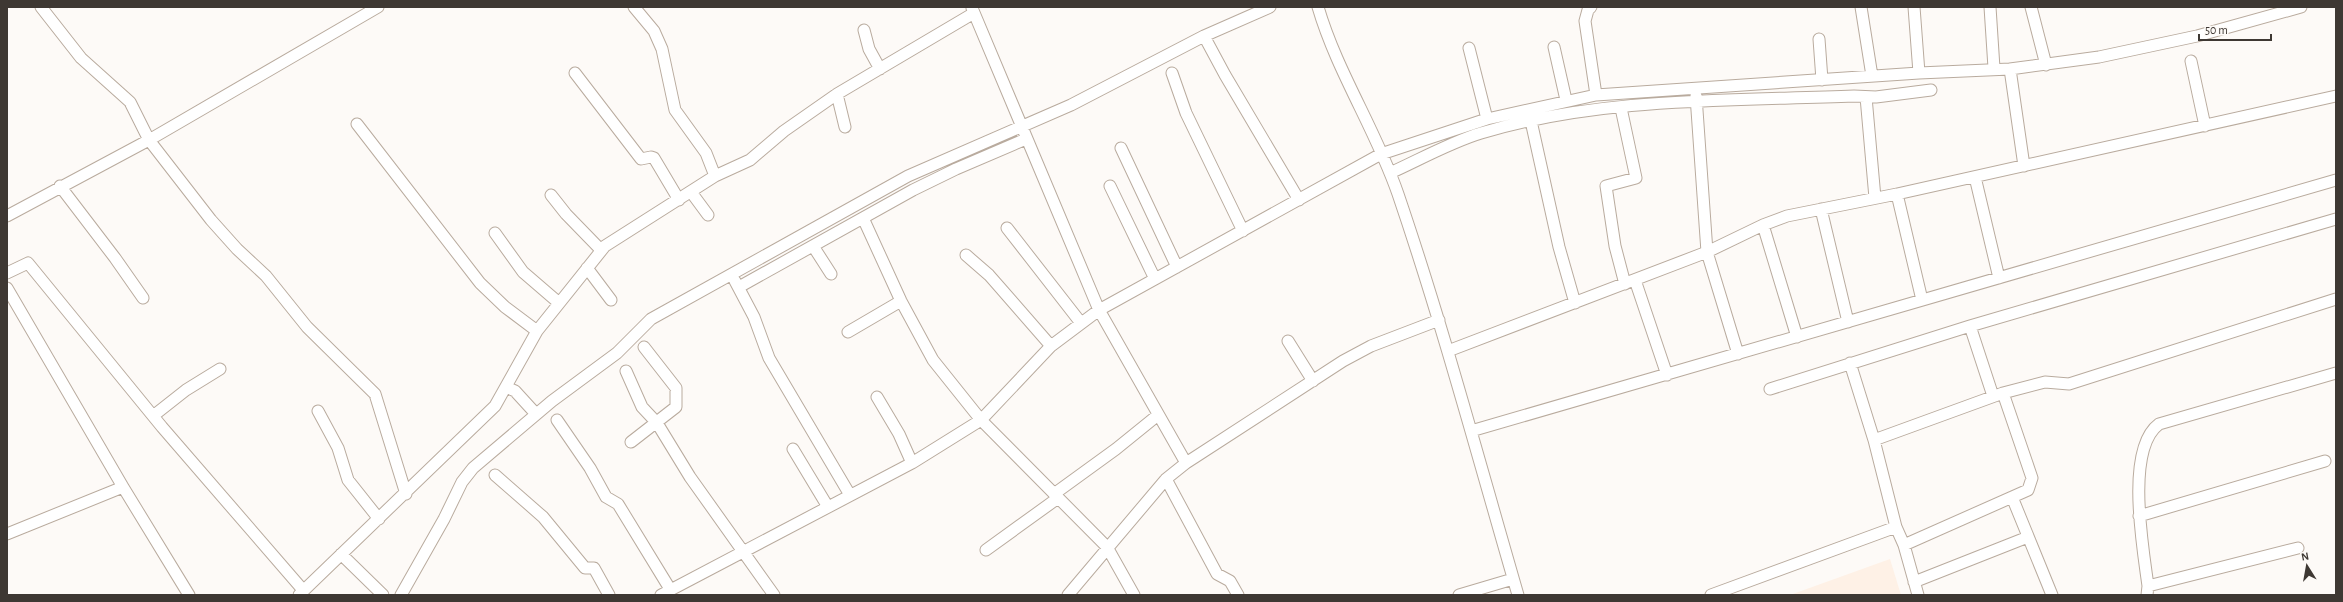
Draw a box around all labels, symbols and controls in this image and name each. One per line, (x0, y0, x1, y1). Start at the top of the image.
scale bar (2199, 16, 2271, 42)
text: 50 m (2205, 24, 2228, 36)
north arrow (2287, 546, 2327, 586)
text: N (2300, 551, 2310, 563)

